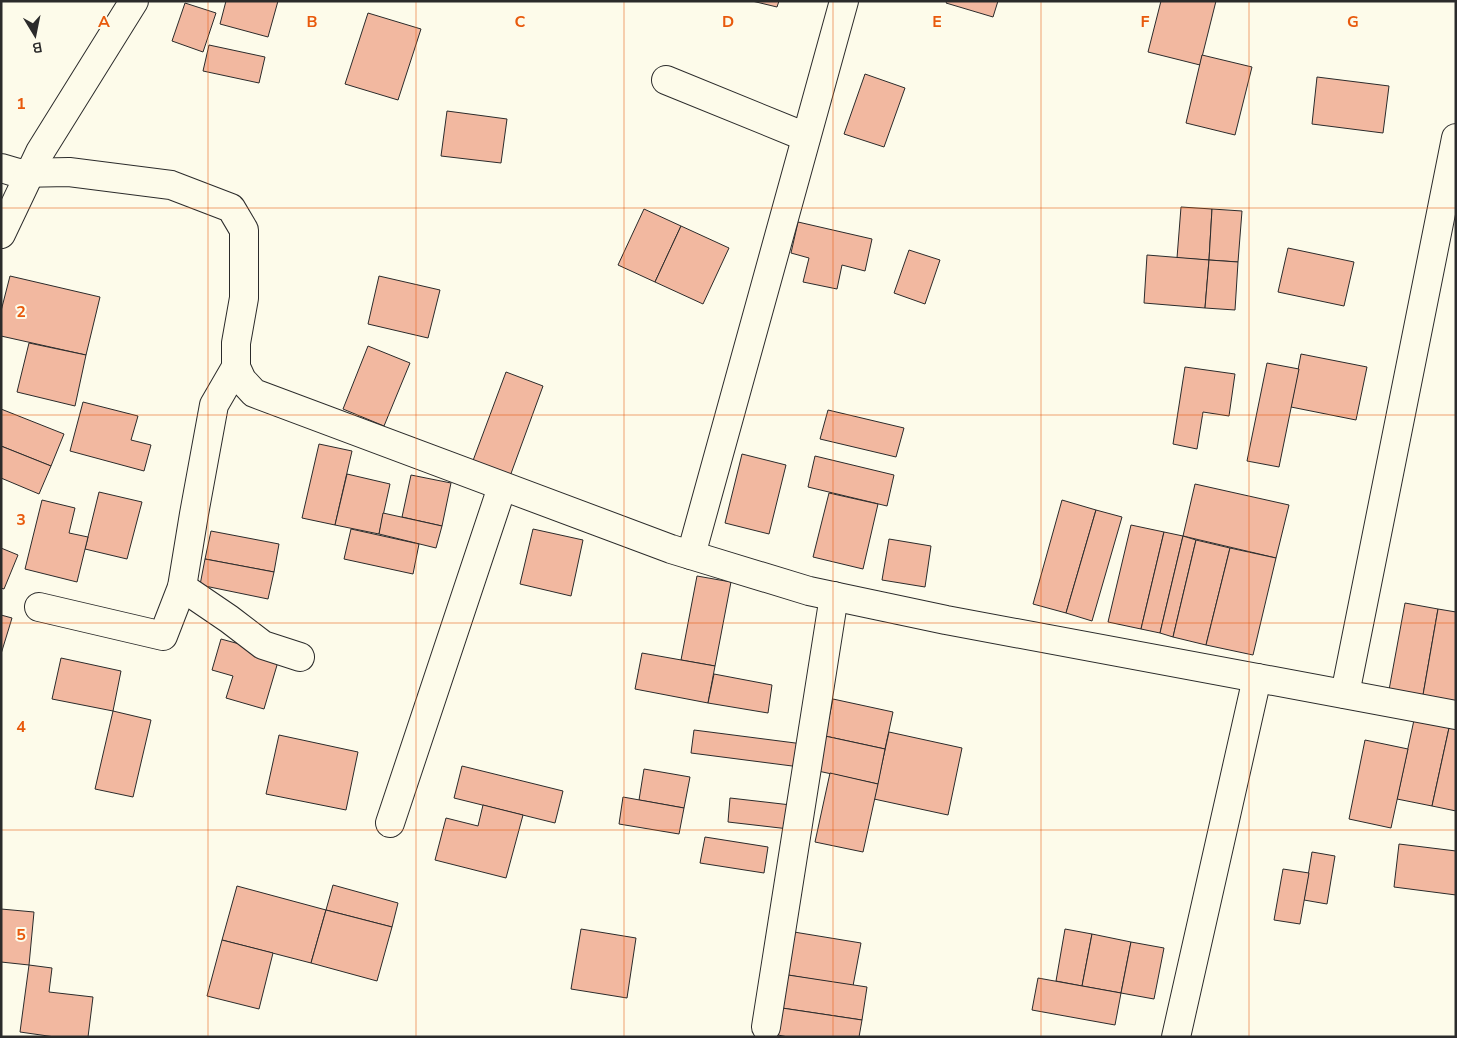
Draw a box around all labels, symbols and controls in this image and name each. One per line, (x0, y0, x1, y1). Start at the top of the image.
north arrow (10, 10, 60, 60)
text: A (98, 11, 110, 33)
text: B (306, 11, 318, 33)
text: C (515, 11, 526, 33)
text: D (722, 11, 734, 33)
text: E (932, 11, 942, 33)
text: F (1141, 11, 1150, 33)
text: G (1347, 11, 1359, 33)
text: B (31, 37, 44, 58)
text: 1 (16, 93, 26, 115)
text: 2 (16, 301, 26, 323)
text: 3 (16, 509, 26, 531)
text: 4 (16, 716, 26, 738)
text: 5 (16, 924, 26, 946)

